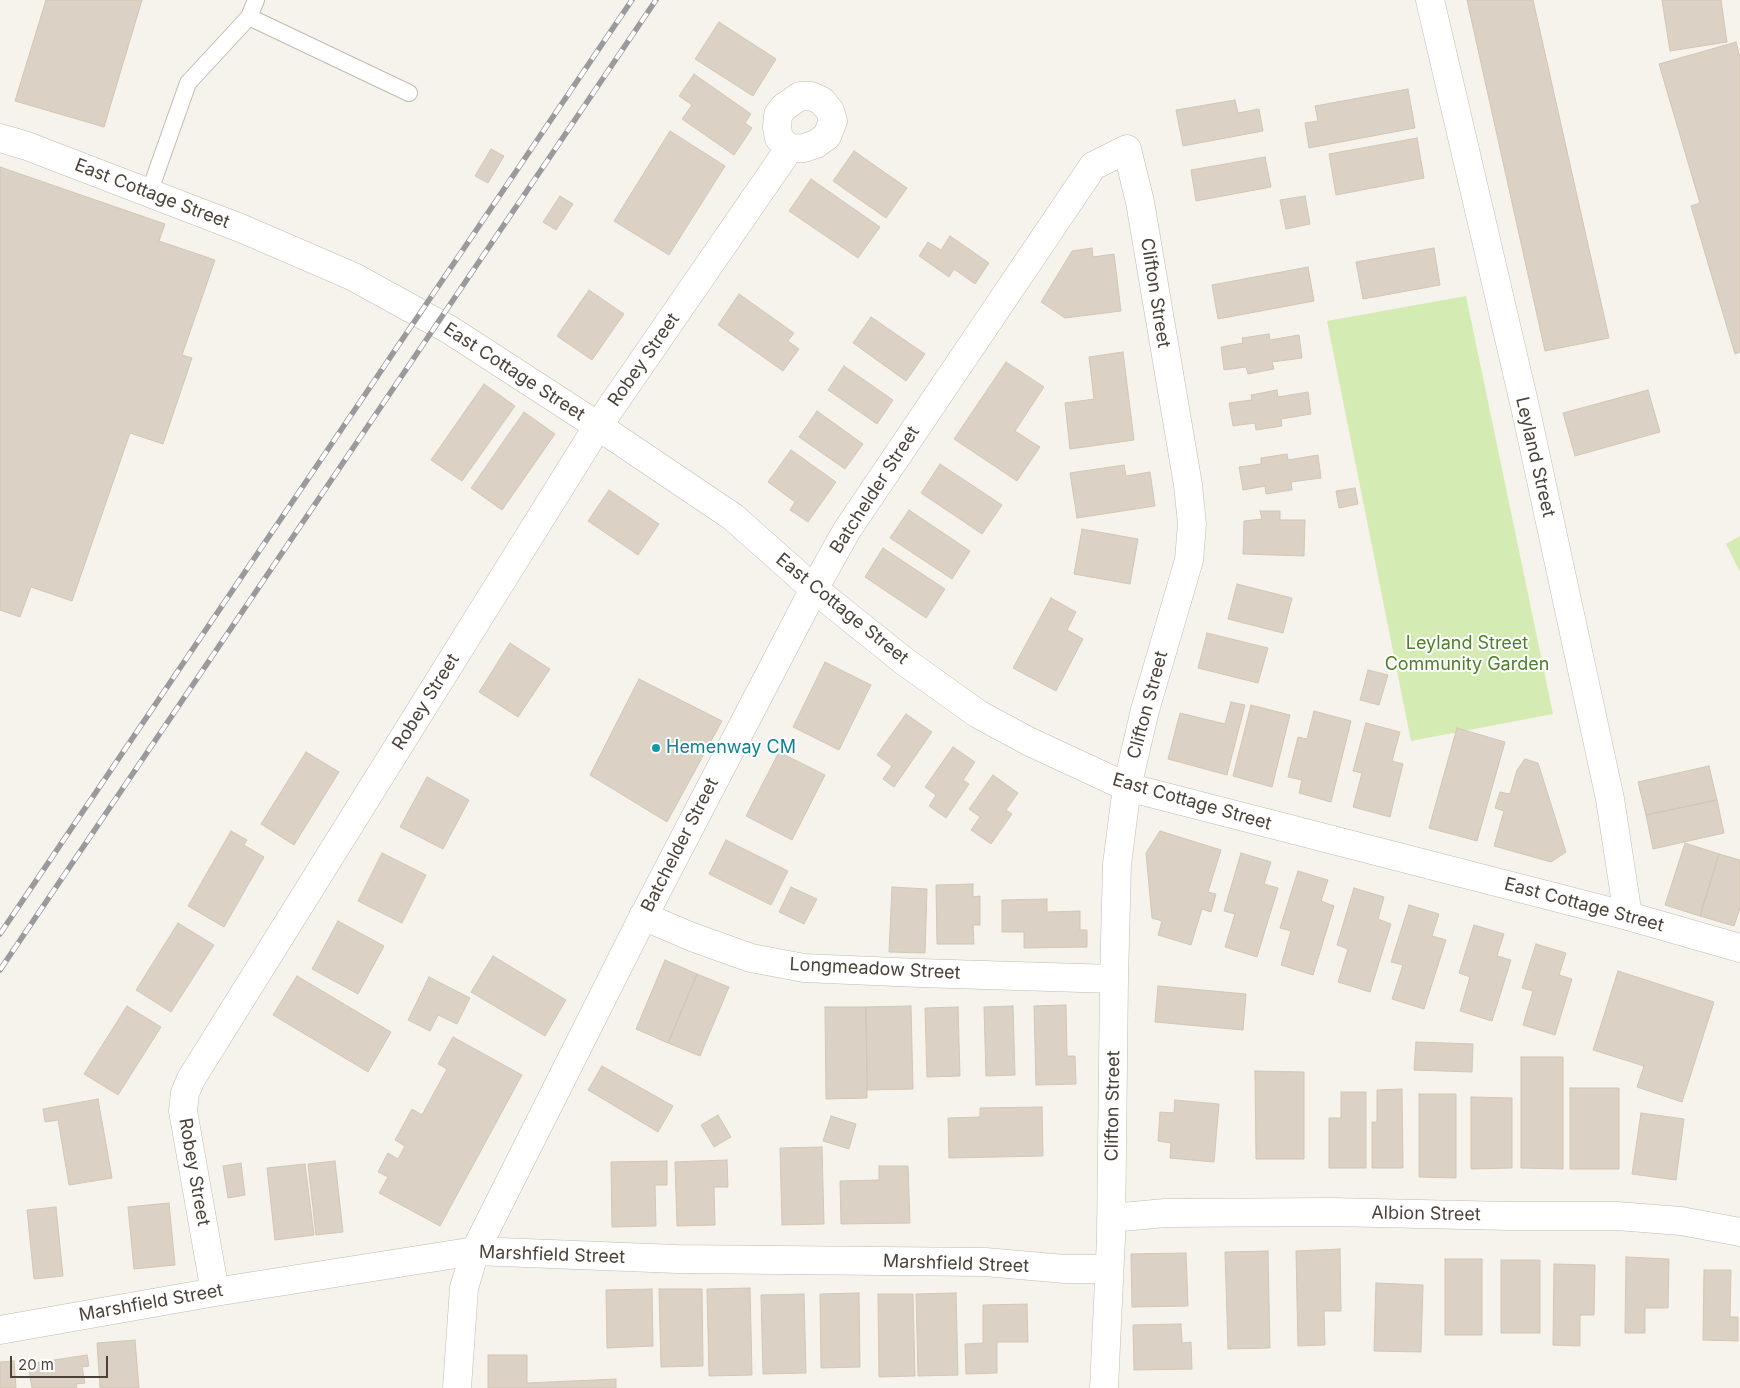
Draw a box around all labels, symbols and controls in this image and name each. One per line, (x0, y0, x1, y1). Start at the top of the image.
street label: East Cottage Street (71, 154, 233, 234)
street label: Clifton Street (1136, 237, 1174, 349)
street label: Robey Street (604, 309, 684, 411)
street label: East Cottage Street (439, 318, 589, 426)
street label: Leyland Street (1511, 395, 1559, 519)
street label: Batchelder Street (826, 422, 924, 558)
street label: East Cottage Street (771, 549, 913, 669)
park label: Leyland Street Community Garden (1385, 633, 1549, 676)
street label: Clifton Street (1123, 649, 1173, 761)
street label: Robey Street (388, 650, 464, 754)
place label: Hemenway CM (666, 737, 796, 759)
marker: Hemenway CM (650, 742, 662, 754)
street label: East Cottage Street (1110, 769, 1274, 835)
street label: Batchelder Street (637, 774, 723, 916)
street label: East Cottage Street (1502, 873, 1666, 937)
street label: Longmeadow Street (789, 954, 961, 984)
street label: Clifton Street (1101, 1050, 1125, 1162)
street label: Robey Street (174, 1116, 214, 1228)
street label: Albion Street (1371, 1202, 1481, 1226)
street label: Marshfield Street (479, 1242, 625, 1268)
street label: Marshfield Street (883, 1251, 1029, 1277)
street label: Marshfield Street (77, 1280, 225, 1326)
scale bar (12, 1346, 110, 1378)
text: 20 m (18, 1355, 54, 1374)

